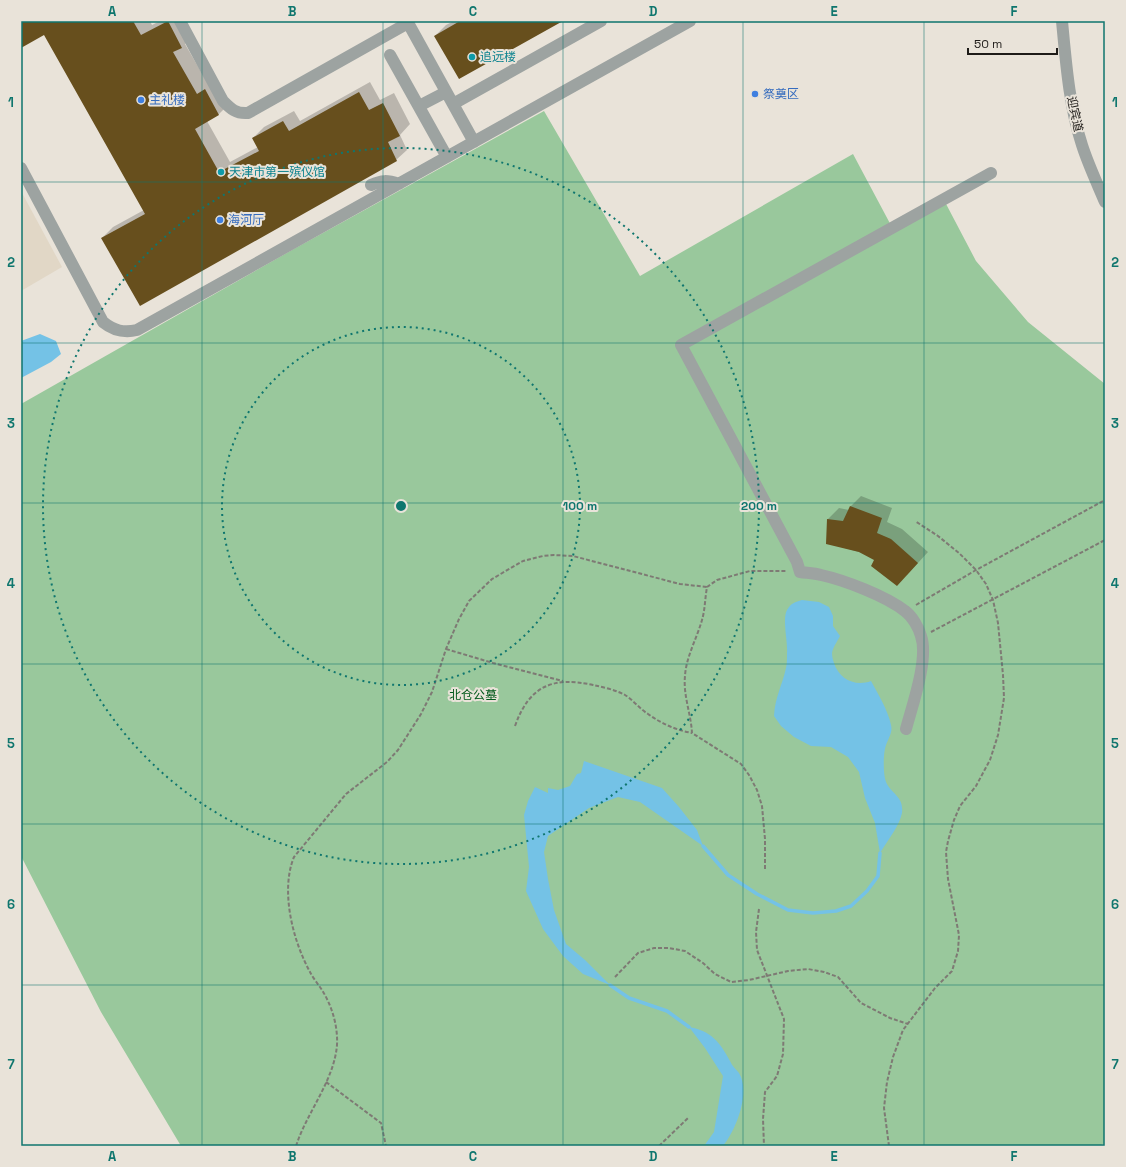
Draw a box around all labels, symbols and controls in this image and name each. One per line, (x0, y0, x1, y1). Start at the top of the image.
text: A (108, 3, 117, 20)
text: B (288, 3, 297, 20)
text: C (469, 3, 477, 20)
text: D (649, 3, 658, 20)
text: E (830, 3, 838, 20)
text: F (1011, 3, 1018, 20)
scale bar (968, 30, 1057, 56)
text: 50 m (974, 36, 1002, 52)
place label: 追远楼 (480, 49, 516, 65)
marker: 追远楼 (467, 52, 477, 62)
place label: 祭奠区 (763, 86, 799, 102)
marker: 祭奠区 (750, 89, 760, 99)
place label: 主礼楼 (149, 92, 185, 108)
text: 1 (8, 94, 14, 111)
text: 1 (1112, 94, 1118, 111)
marker: 主礼楼 (136, 95, 146, 105)
street label: 迎宾道 (1063, 95, 1087, 133)
place label: 天津市第一殡仪馆 (229, 164, 325, 180)
marker: 天津市第一殡仪馆 (216, 167, 226, 177)
place label: 海河厅 (228, 212, 264, 228)
marker: 海河厅 (215, 215, 225, 225)
text: 2 (7, 254, 15, 271)
text: 2 (1111, 254, 1119, 271)
text: 3 (7, 415, 15, 432)
text: 3 (1111, 415, 1119, 432)
text: 100 m (563, 498, 597, 514)
text: 200 m (741, 498, 777, 514)
centre of rings (394, 499, 408, 513)
text: 4 (7, 575, 15, 592)
text: 4 (1111, 575, 1119, 592)
park label: 北仓公墓 (449, 687, 497, 703)
text: 5 (7, 735, 15, 752)
text: 5 (1111, 735, 1119, 752)
text: 6 (7, 896, 15, 913)
text: 6 (1111, 896, 1119, 913)
text: 7 (7, 1056, 15, 1073)
text: 7 (1111, 1056, 1119, 1073)
text: A (108, 1148, 117, 1165)
text: B (288, 1148, 297, 1165)
text: C (469, 1148, 477, 1165)
text: D (649, 1148, 658, 1165)
text: E (830, 1148, 838, 1165)
text: F (1011, 1148, 1018, 1165)

